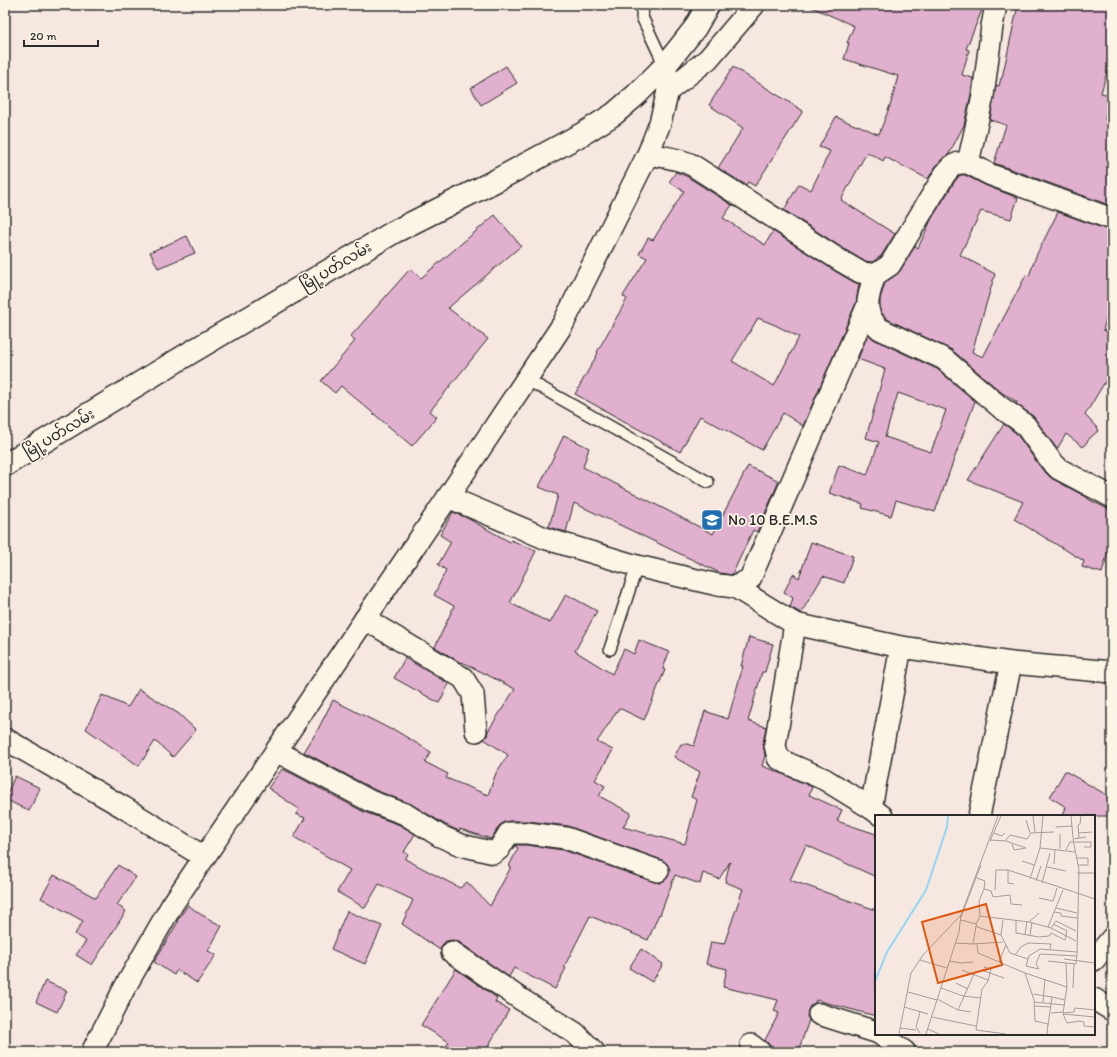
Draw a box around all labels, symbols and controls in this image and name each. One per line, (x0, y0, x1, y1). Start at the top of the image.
scale bar (24, 22, 98, 48)
text: 20 m (30, 29, 57, 43)
street label: မြို့ပတ်လမ်း (297, 237, 376, 297)
street label: မြို့ပတ်လမ်း (20, 404, 99, 464)
school or university icon: No 10 B.E.M.S (699, 507, 725, 533)
place label: No 10 B.E.M.S (728, 511, 818, 529)
inset map (875, 815, 1095, 1035)

